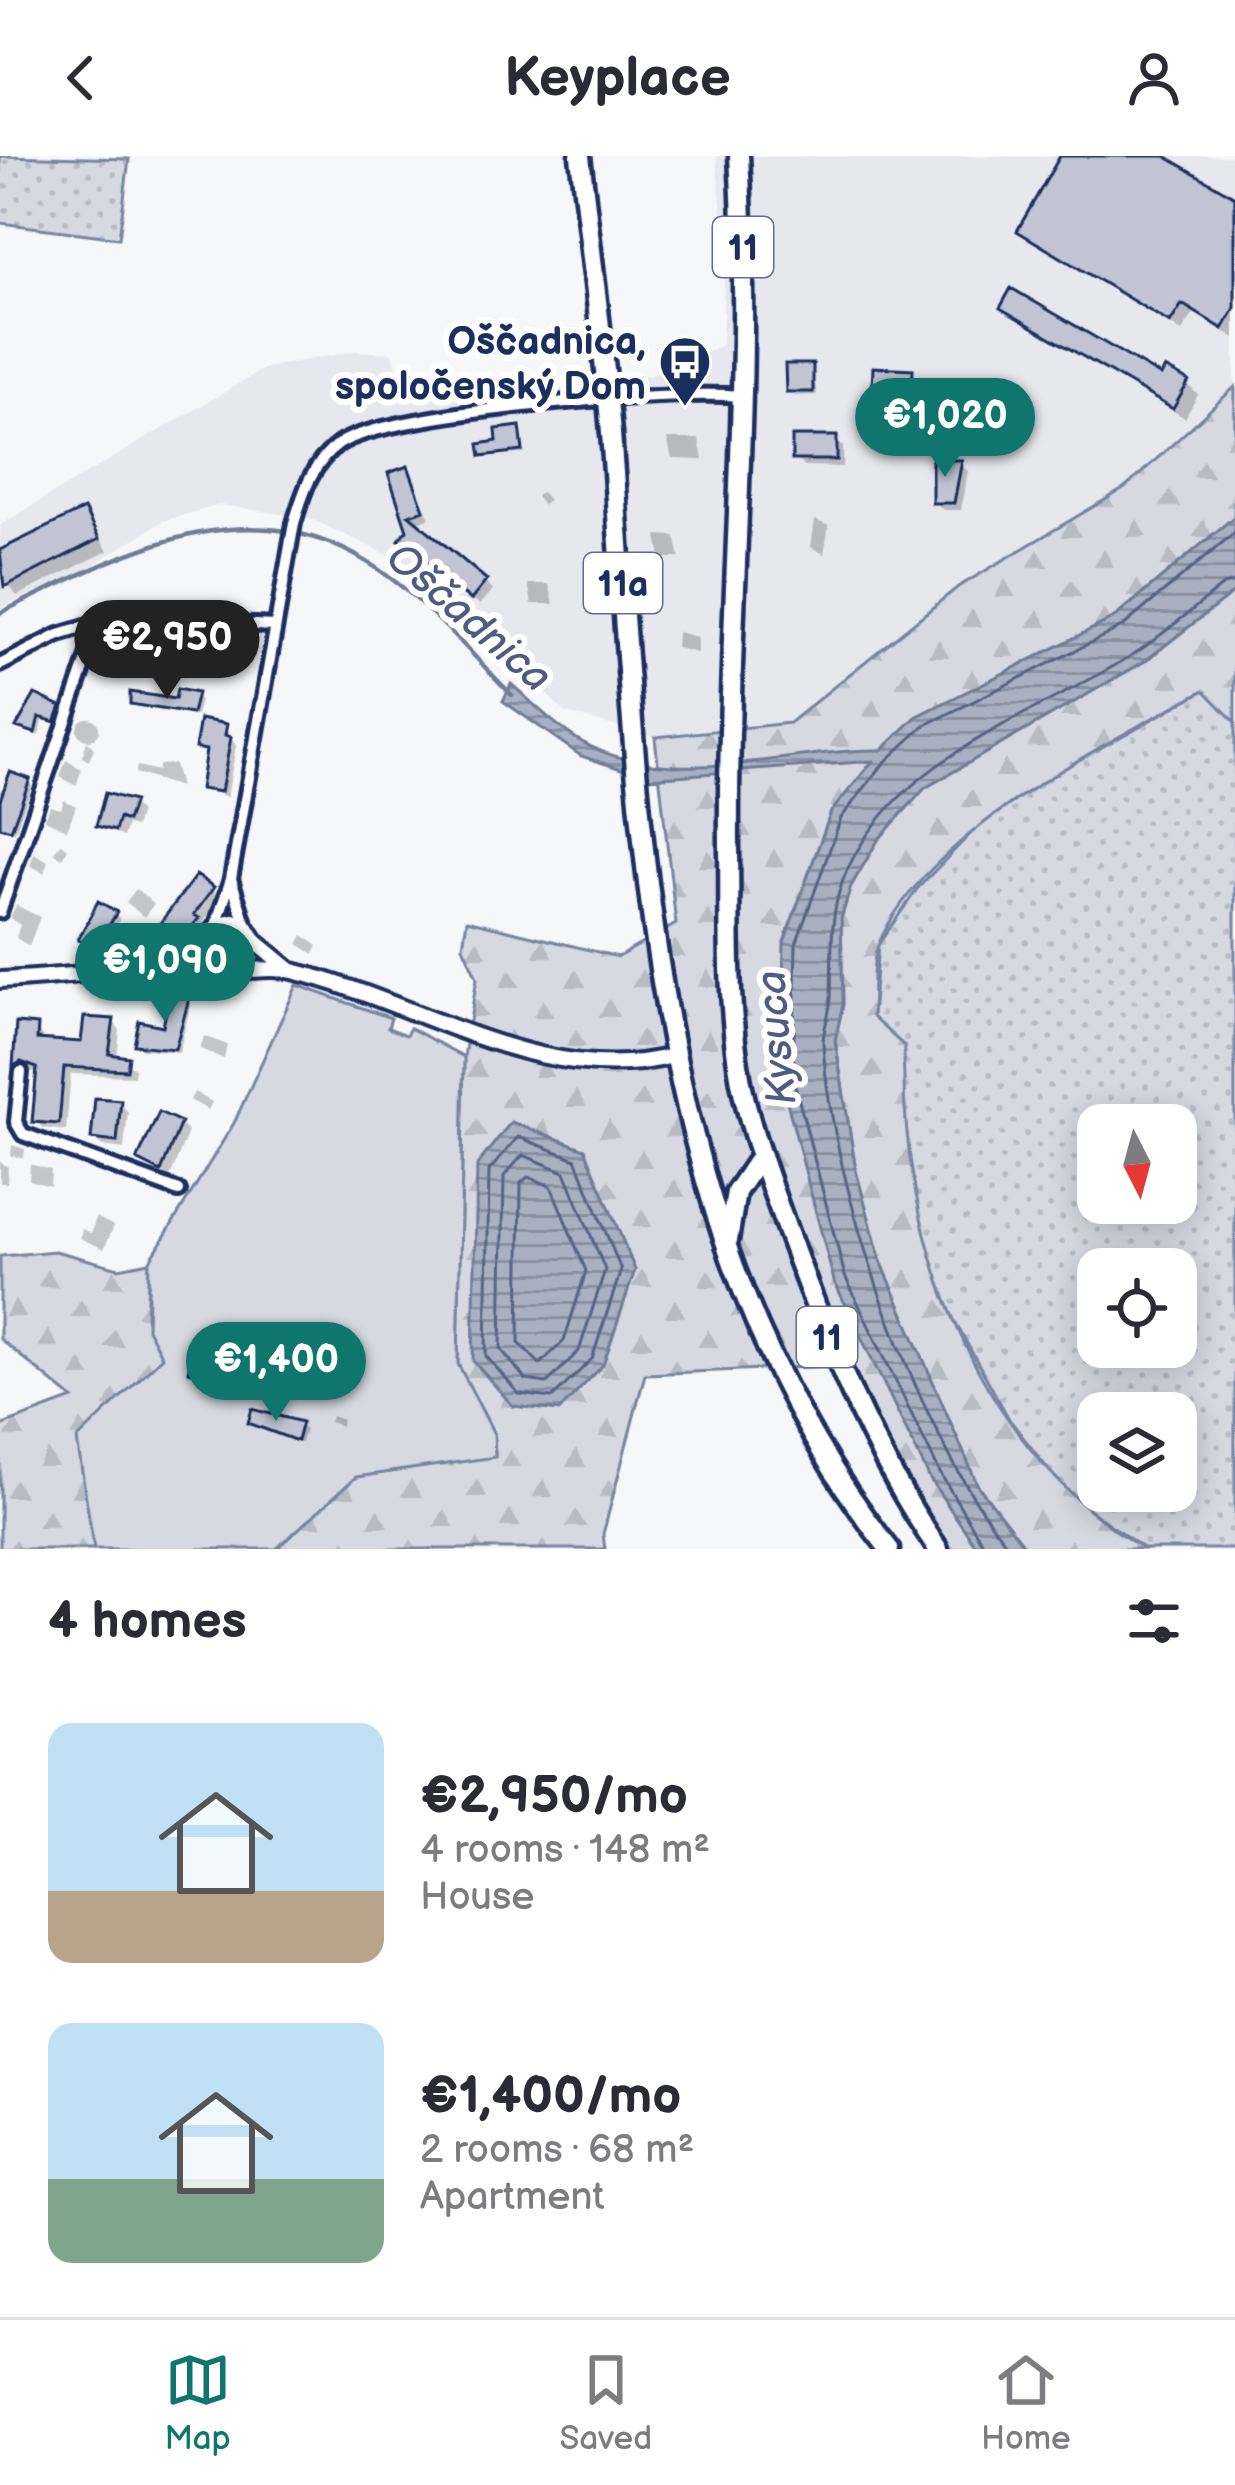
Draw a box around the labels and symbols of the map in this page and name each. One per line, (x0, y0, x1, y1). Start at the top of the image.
road number: 11 (713, 217, 773, 277)
place label: Oščadnica, spoločenský Dom (335, 319, 646, 411)
bus stop icon: Oščadnica, spoločenský Dom (657, 334, 713, 408)
pin: €1,020 (847, 378, 1043, 480)
water label: Oščadnica (375, 532, 561, 703)
road number: 11a (584, 553, 662, 613)
pin: €2,950 (69, 600, 265, 702)
pin: €1,090 (67, 923, 263, 1025)
water label: Kysuca (746, 968, 809, 1107)
north arrow (1077, 1104, 1197, 1224)
road number: 11 (797, 1307, 857, 1367)
pin: €1,400 (178, 1322, 374, 1424)

